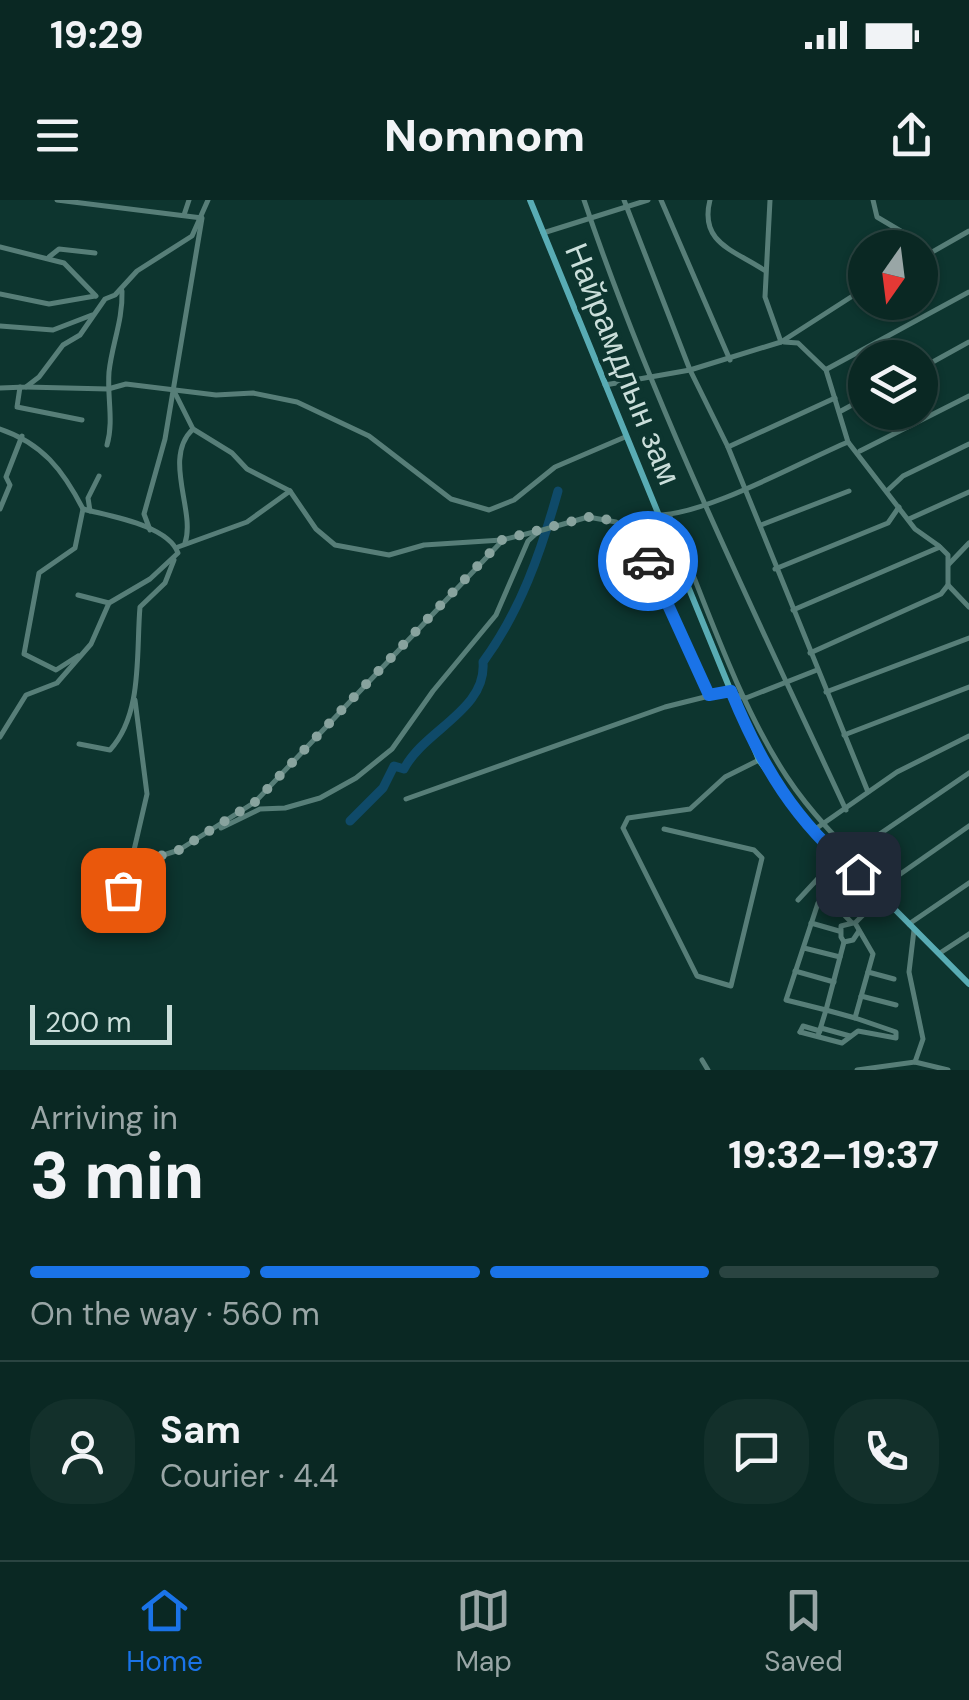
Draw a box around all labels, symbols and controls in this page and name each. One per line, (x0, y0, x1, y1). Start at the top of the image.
text: 19:29 (50, 10, 144, 60)
text: Nomnom (384, 106, 585, 165)
icon: menu (30, 108, 85, 163)
icon: share (884, 108, 939, 163)
north arrow (848, 230, 938, 320)
map controls (848, 230, 938, 430)
street label: Найрамдлын зам (555, 237, 691, 491)
button: layers (848, 340, 938, 430)
courier (598, 511, 698, 611)
icon: car (621, 534, 676, 589)
pin (816, 832, 901, 917)
icon: home (831, 847, 886, 902)
pin (81, 848, 166, 933)
icon: bag (96, 863, 151, 918)
scale bar (30, 1000, 172, 1044)
text: 200 m (45, 1004, 132, 1041)
text: Arriving in (30, 1097, 178, 1139)
text: 19:32–19:37 (728, 1130, 939, 1180)
text: 3 min (30, 1134, 204, 1218)
text: On the way · 560 m (30, 1293, 320, 1335)
button: person (30, 1399, 135, 1504)
button: chat (704, 1399, 809, 1504)
button: phone (834, 1399, 939, 1504)
text: Sam (160, 1405, 241, 1455)
text: Courier · 4.4 (160, 1455, 338, 1497)
tab: Home (126, 1583, 203, 1680)
tab: Map (455, 1583, 512, 1680)
tab: Saved (764, 1583, 843, 1680)

